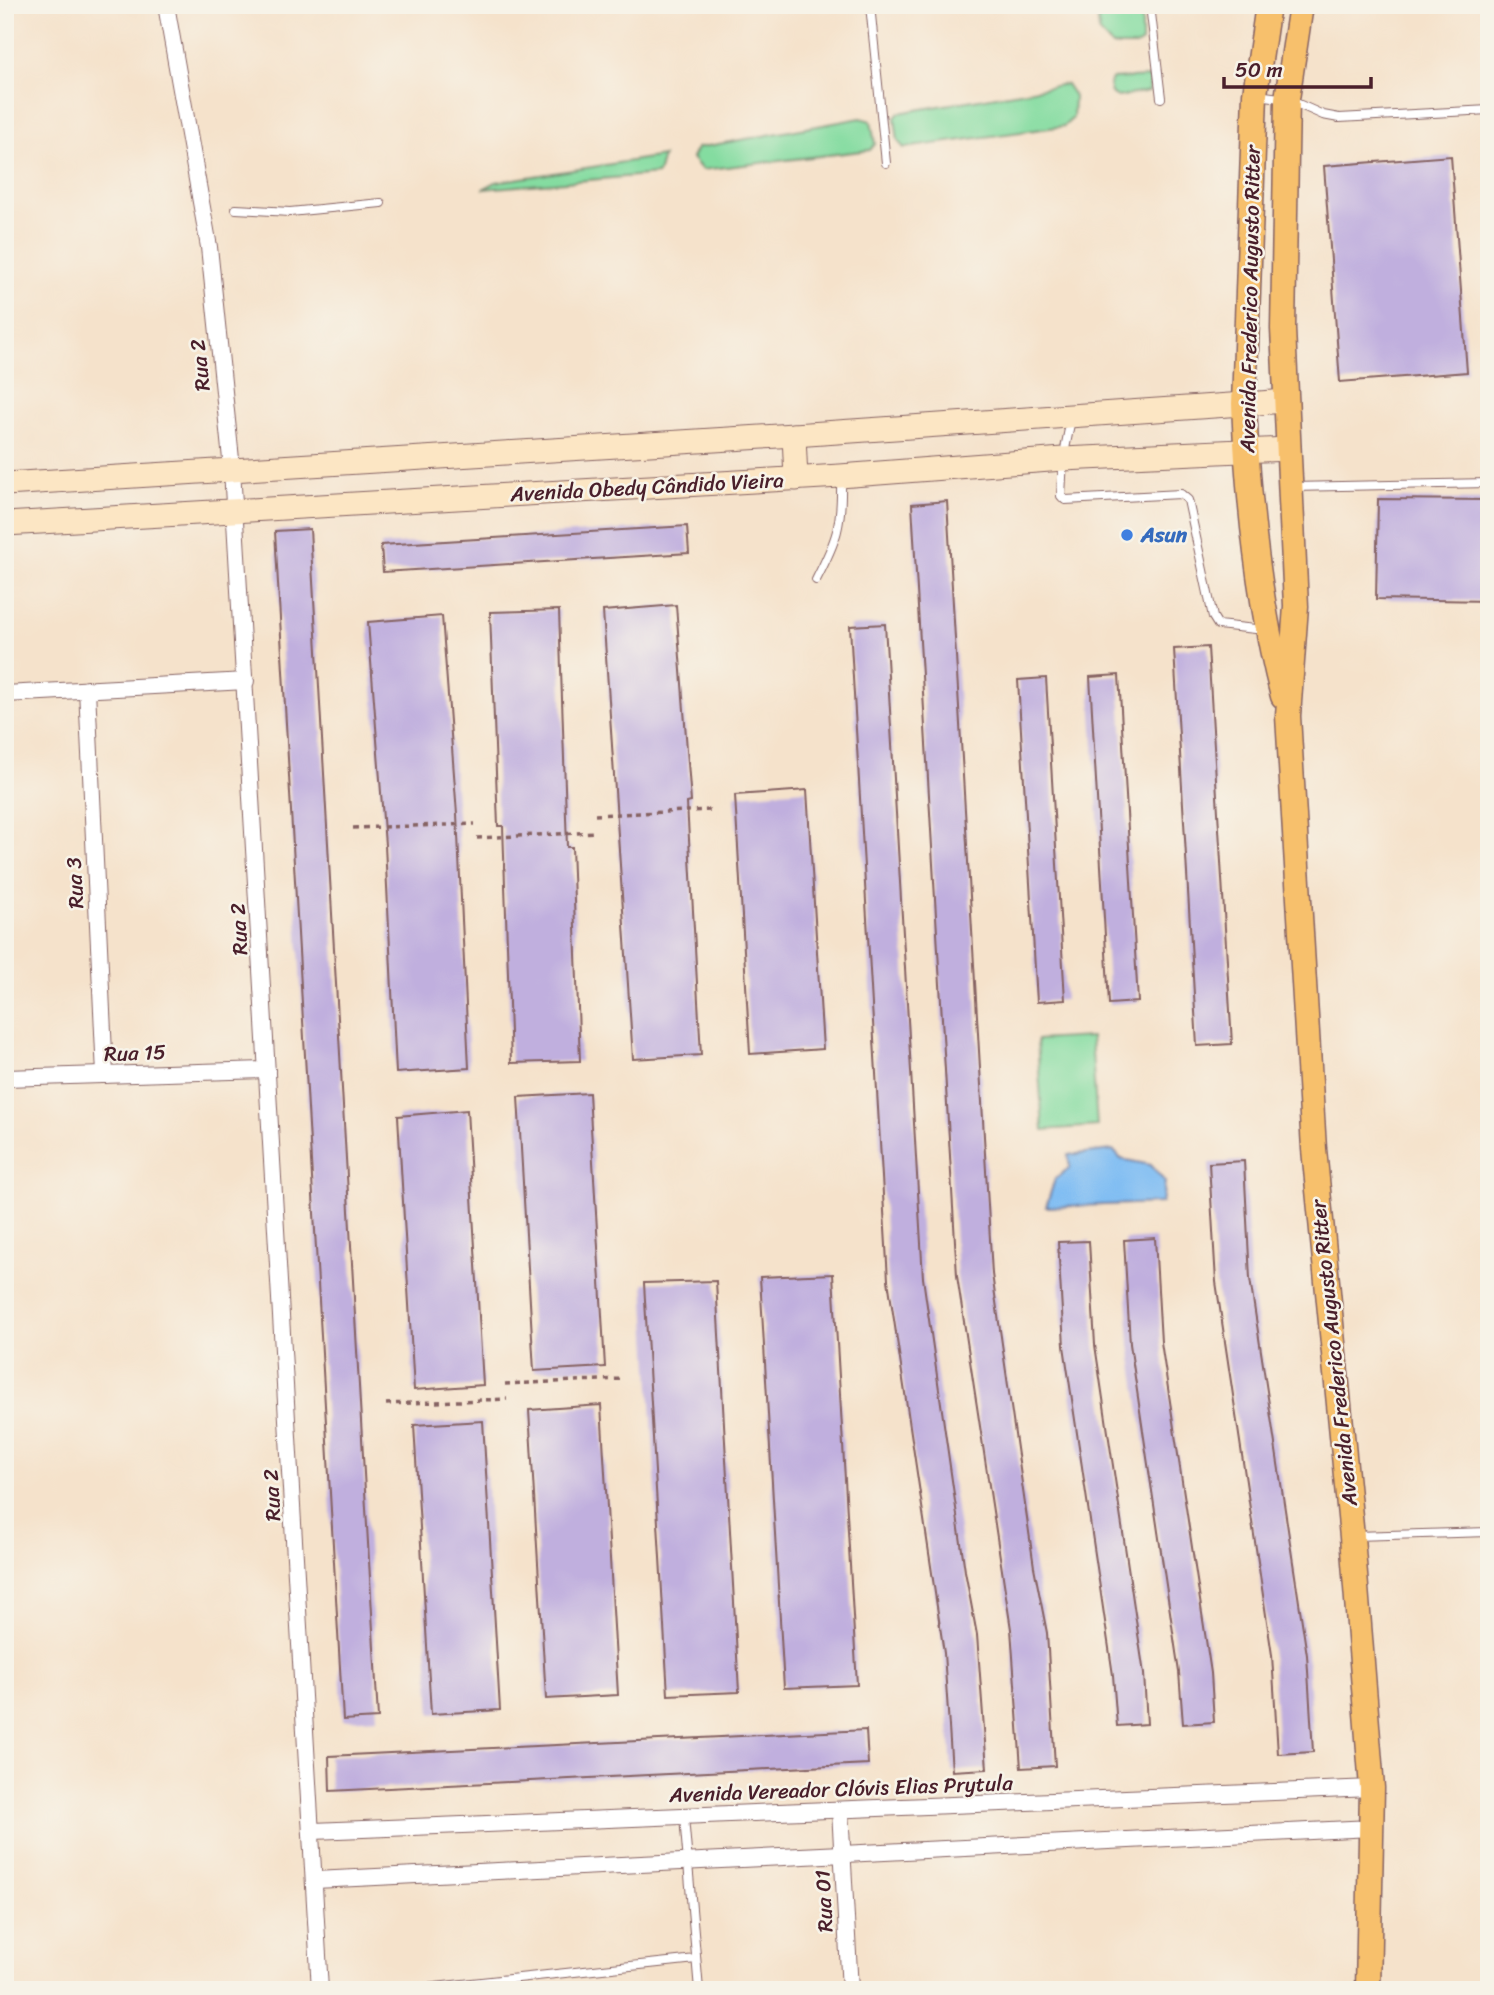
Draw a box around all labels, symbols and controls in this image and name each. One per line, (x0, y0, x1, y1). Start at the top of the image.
scale bar (1224, 46, 1372, 90)
text: 50 m (1235, 51, 1283, 89)
street label: Avenida Frederico Augusto Ritter (1228, 143, 1272, 454)
street label: Rua 2 (178, 337, 222, 393)
street label: Avenida Obedy Cândido Vieira (508, 461, 785, 513)
place label: Asun (1140, 516, 1188, 554)
marker: Asun (1119, 527, 1135, 543)
street label: Rua 3 (55, 856, 95, 910)
street label: Rua 2 (219, 902, 259, 956)
street label: Rua 15 (103, 1033, 167, 1073)
street label: Avenida Frederico Augusto Ritter (1299, 1197, 1369, 1509)
street label: Rua 2 (252, 1468, 292, 1522)
street label: Avenida Vereador Clóvis Elias Prytula (668, 1764, 1014, 1814)
street label: Rua 01 (803, 1869, 845, 1933)

